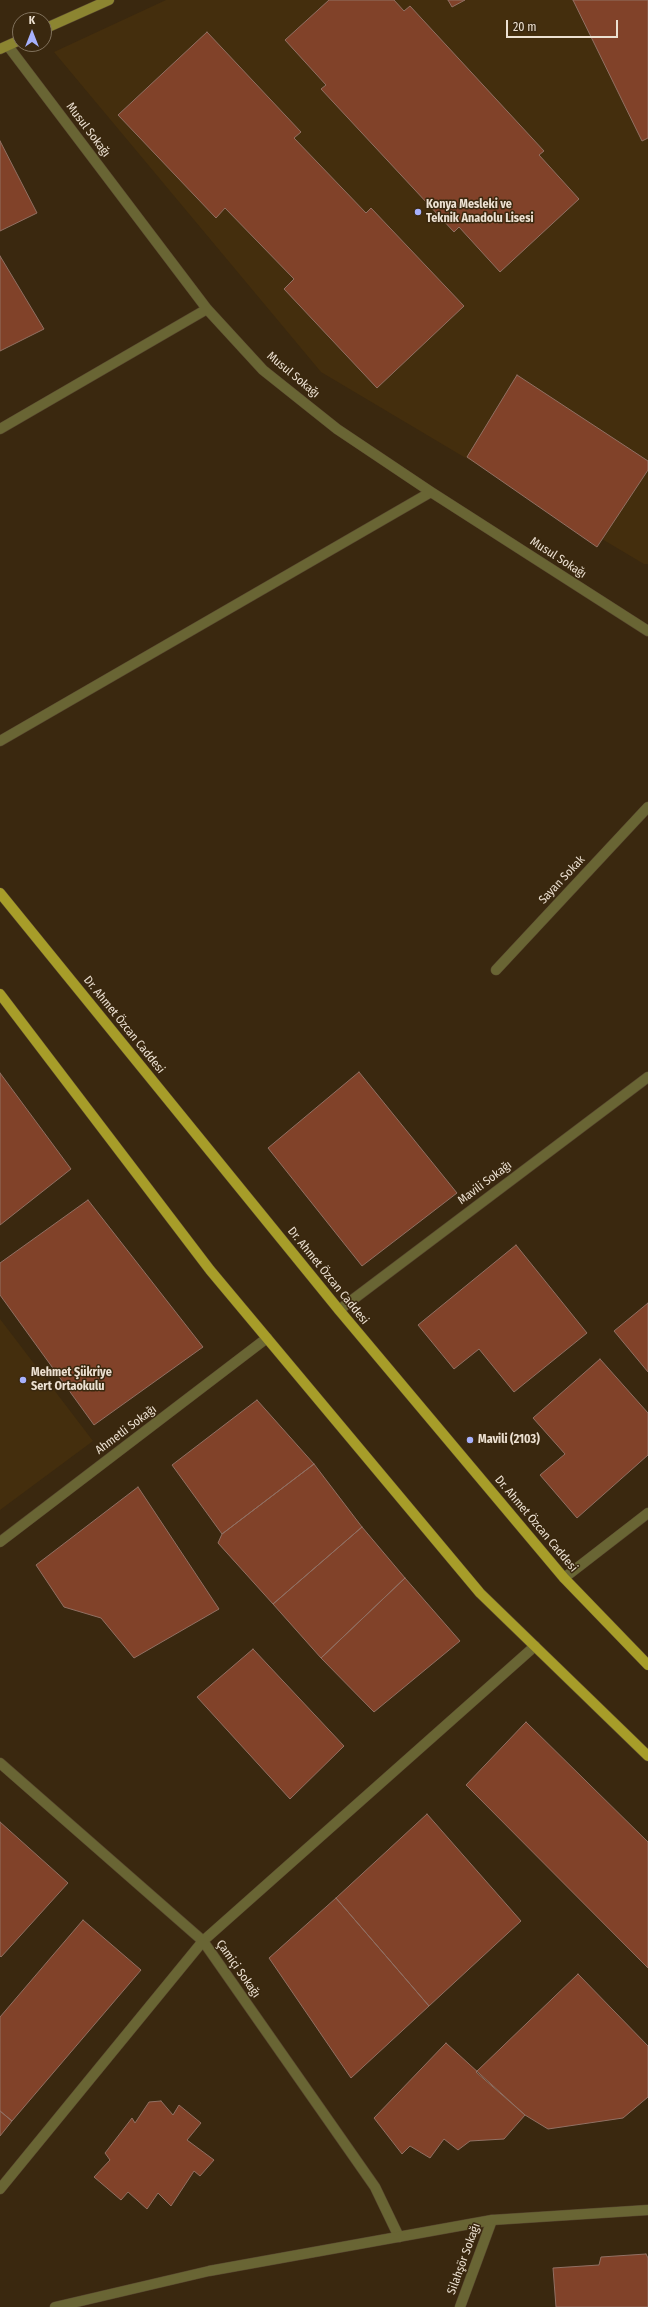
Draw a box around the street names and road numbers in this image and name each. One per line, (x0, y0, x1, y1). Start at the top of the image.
street label: Musul Sokağı (63, 100, 113, 160)
street label: Musul Sokağı (264, 349, 322, 401)
street label: Musul Sokağı (527, 534, 589, 582)
street label: Sayan Sokak (536, 853, 588, 907)
street label: Dr. Ahmet Özcan Caddesi (80, 973, 168, 1077)
street label: Mavili Sokağı (455, 1158, 515, 1208)
street label: Dr. Ahmet Özcan Caddesi (284, 1224, 372, 1328)
street label: Ahmetli Sokağı (93, 1402, 159, 1458)
street label: Dr. Ahmet Özcan Caddesi (492, 1473, 580, 1575)
street label: Çamiçi Sokağı (213, 1937, 263, 2001)
street label: Silahşör Sokağı (444, 2221, 484, 2297)

